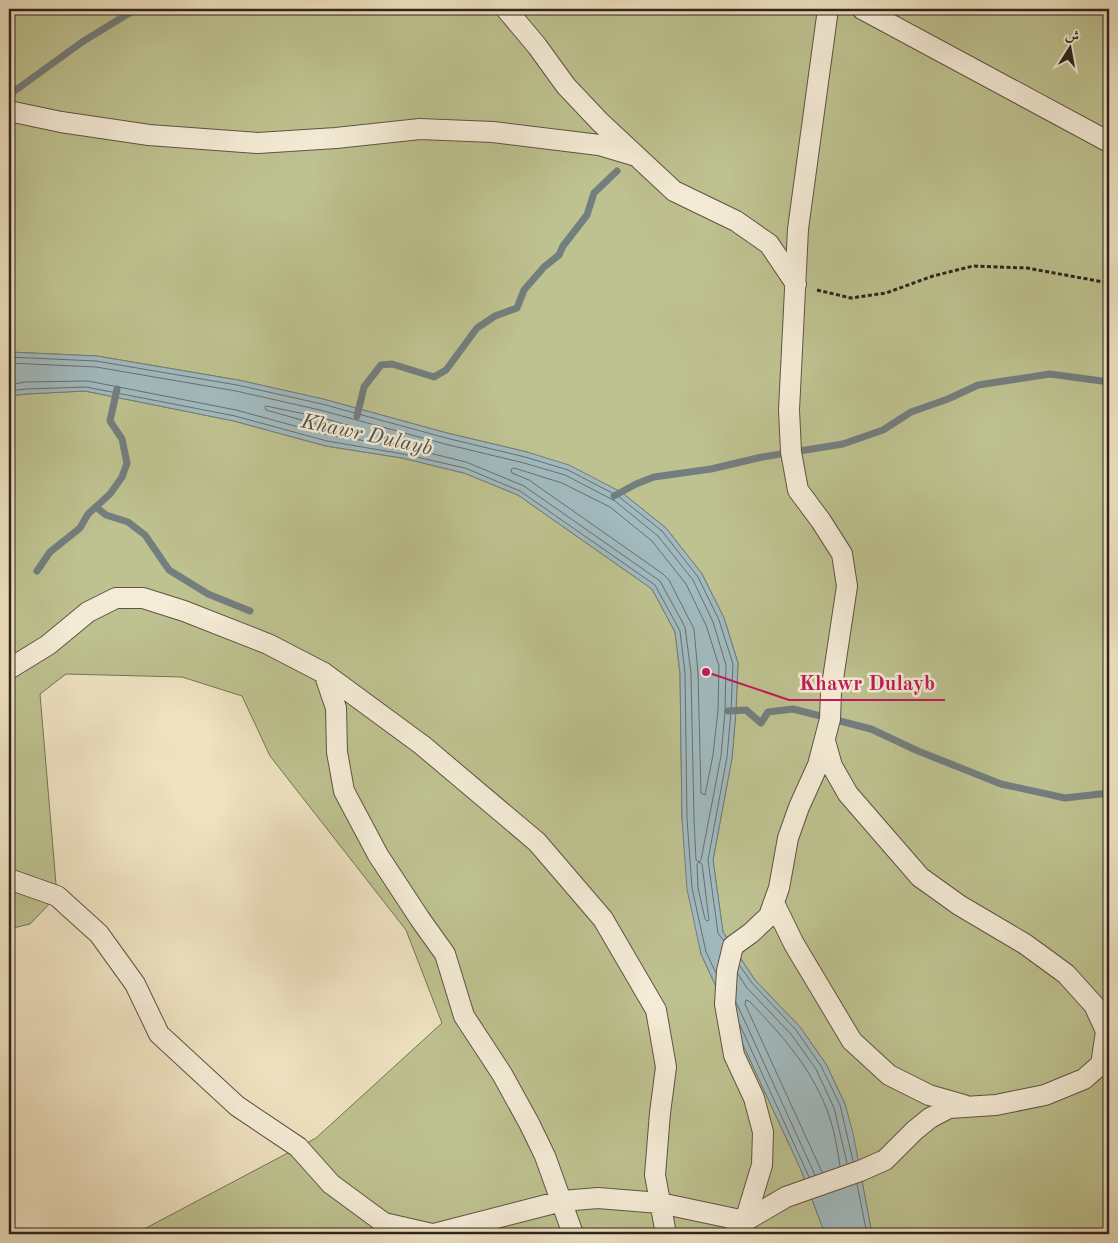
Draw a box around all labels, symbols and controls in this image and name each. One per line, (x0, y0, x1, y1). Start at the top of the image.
north arrow (1046, 22, 1096, 72)
text: ش (1064, 28, 1081, 44)
water label: Khawr Dulayb (298, 411, 434, 460)
callout: Khawr Dulayb (789, 664, 945, 700)
text: Khawr Dulayb (799, 674, 935, 695)

